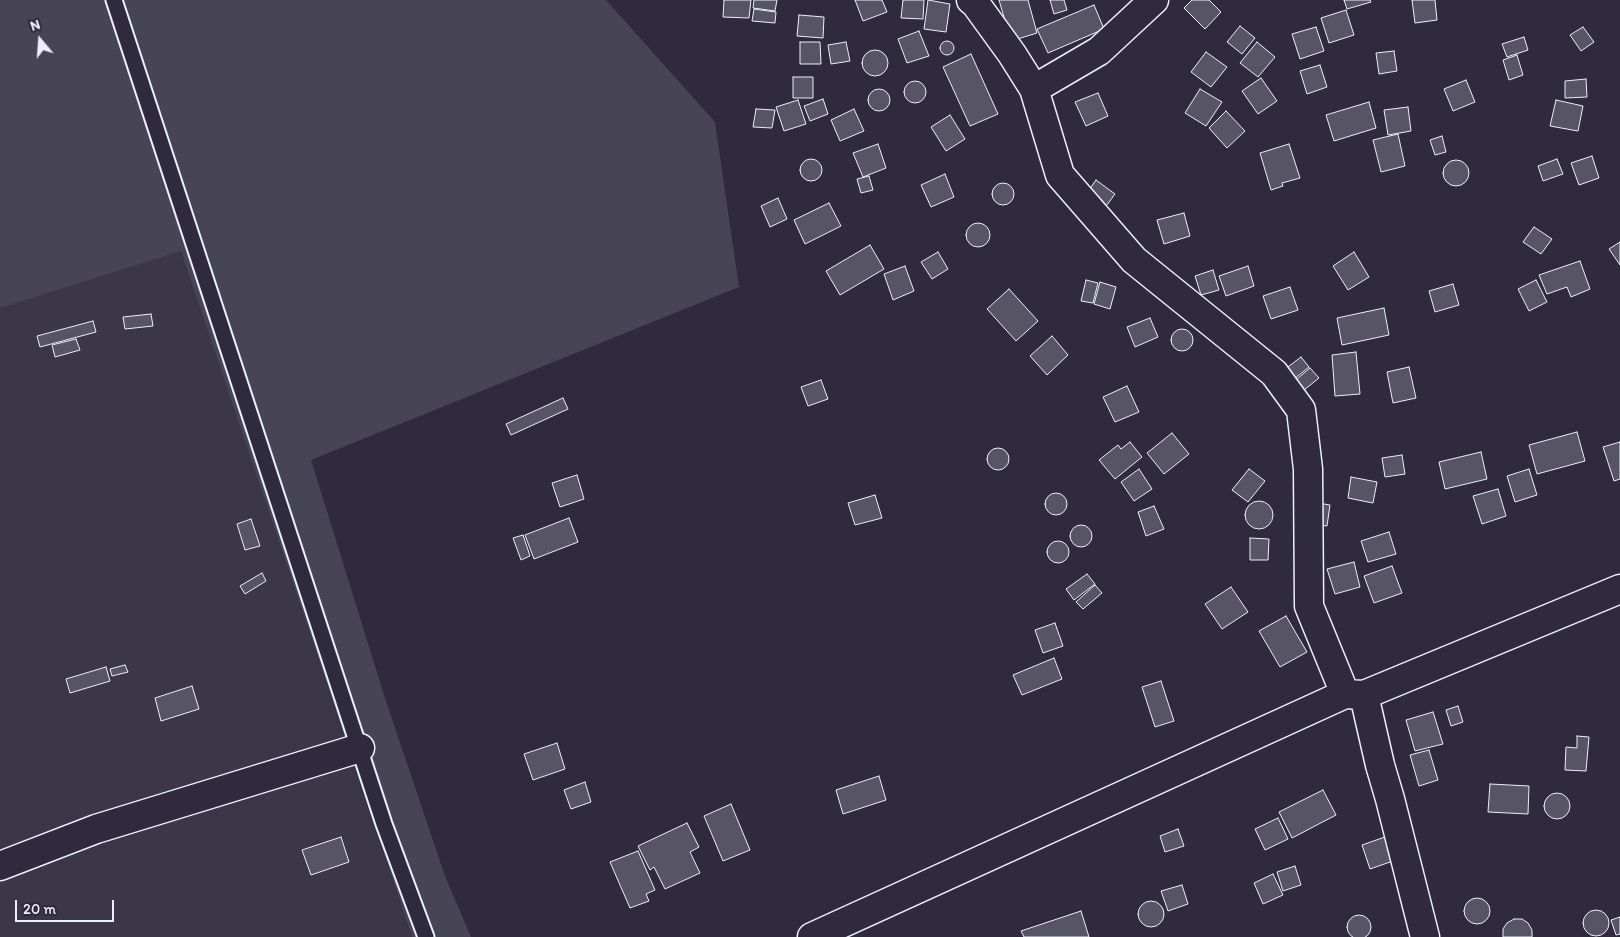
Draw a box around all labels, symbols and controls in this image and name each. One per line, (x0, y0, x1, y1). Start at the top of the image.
north arrow (15, 15, 65, 65)
text: N (28, 16, 42, 35)
scale bar (18, 890, 116, 922)
text: 20 m (23, 900, 56, 918)

